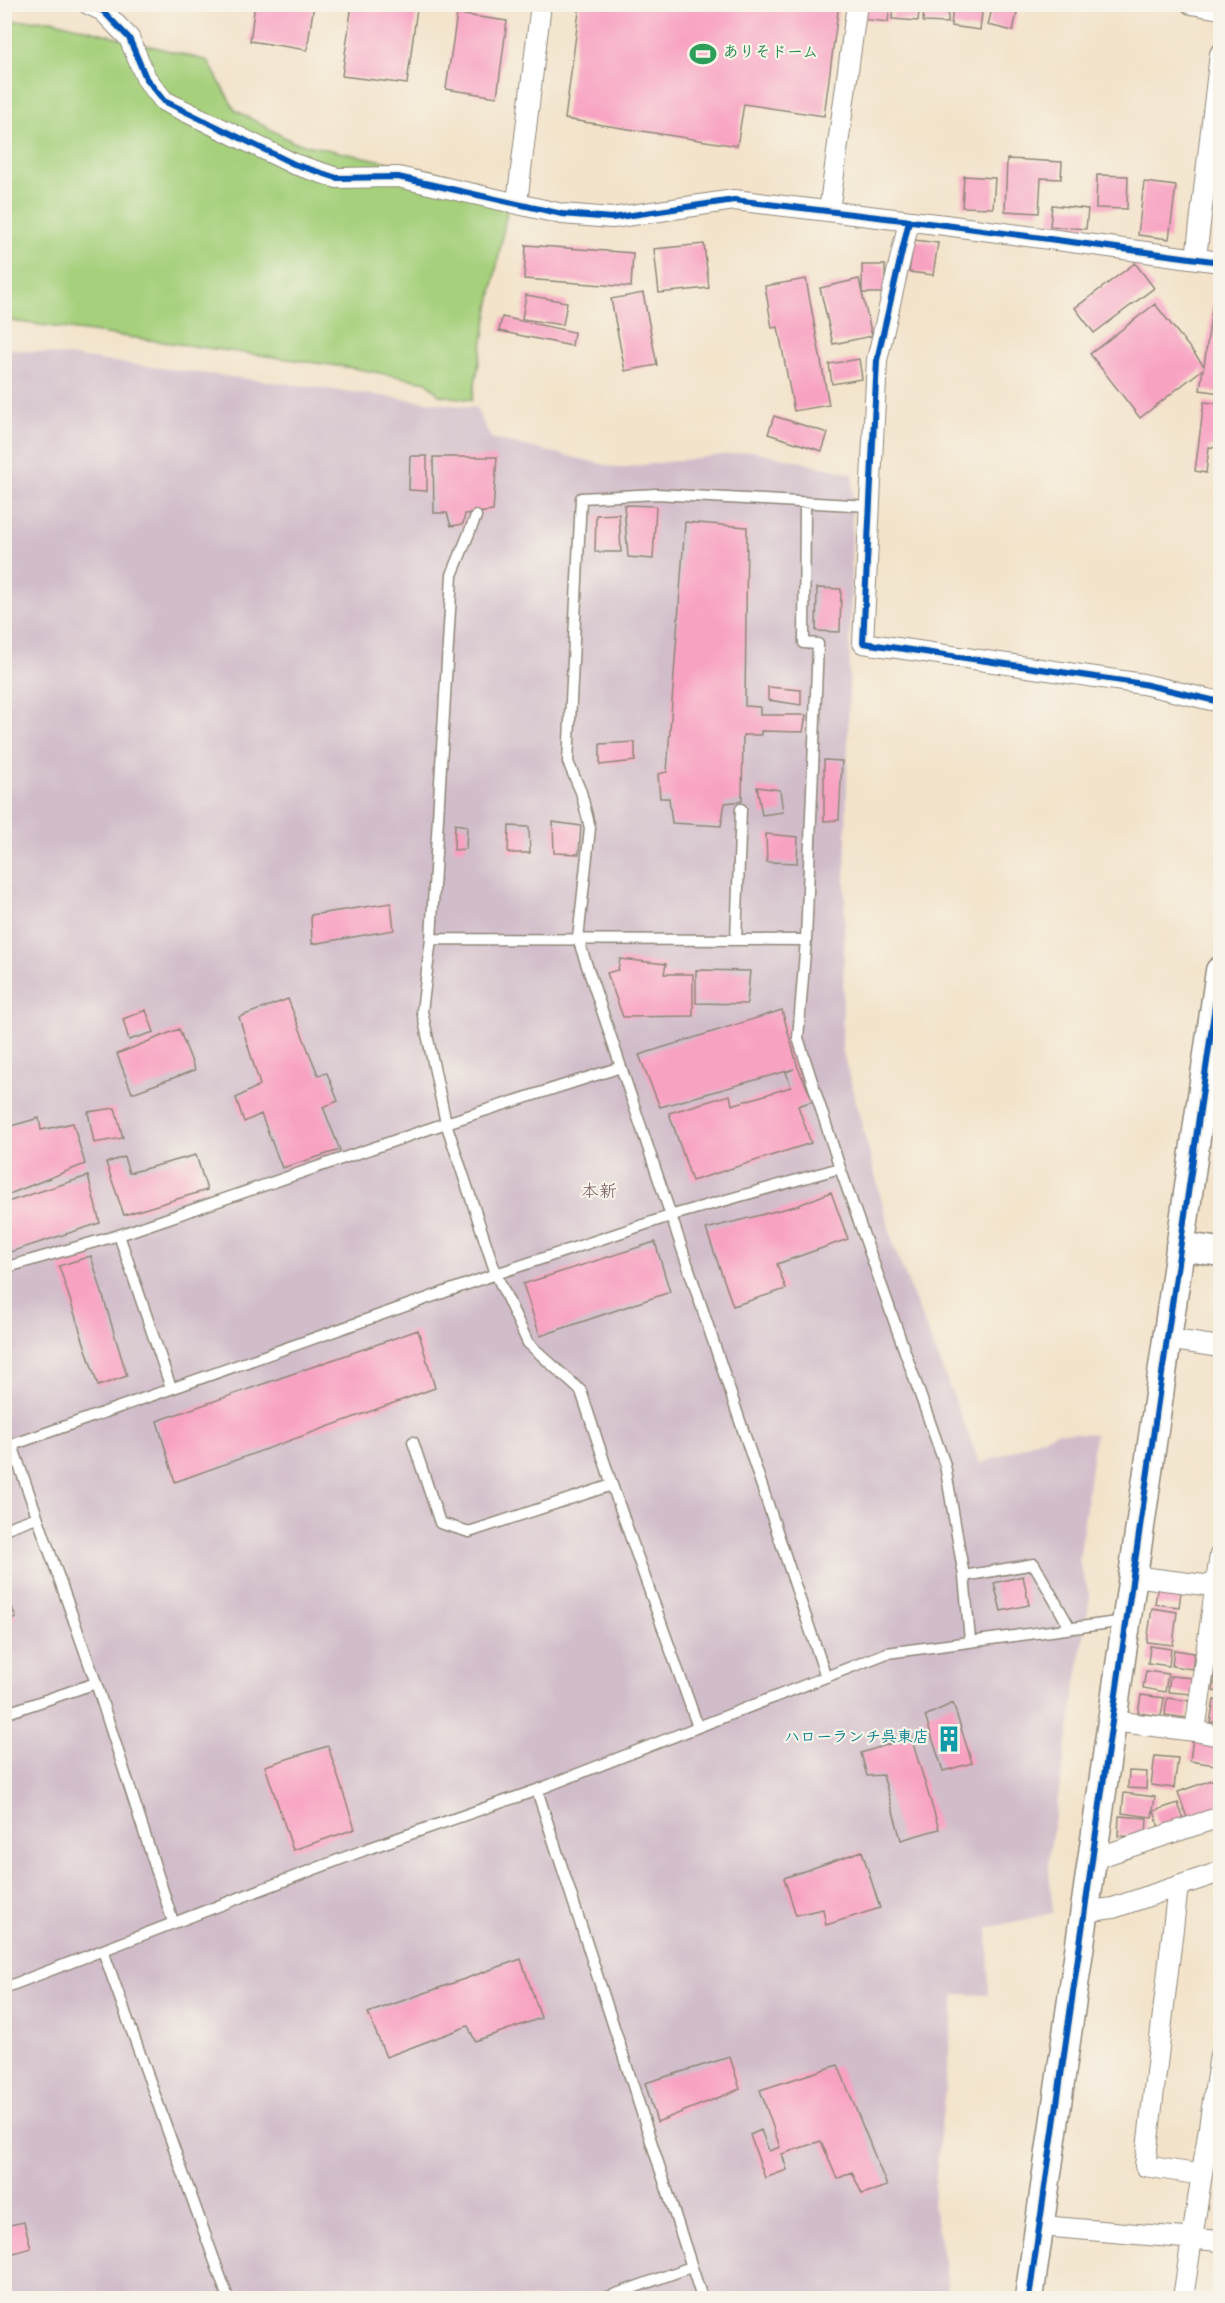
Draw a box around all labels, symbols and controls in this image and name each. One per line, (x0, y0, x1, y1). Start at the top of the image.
sports icon: ありそドーム (688, 39, 718, 69)
place label: ありそドーム (723, 44, 818, 64)
district label: 本新 (581, 1182, 617, 1204)
building icon: ハローランチ呉東店 (934, 1724, 964, 1754)
place label: ハローランチ呉東店 (784, 1728, 929, 1749)

